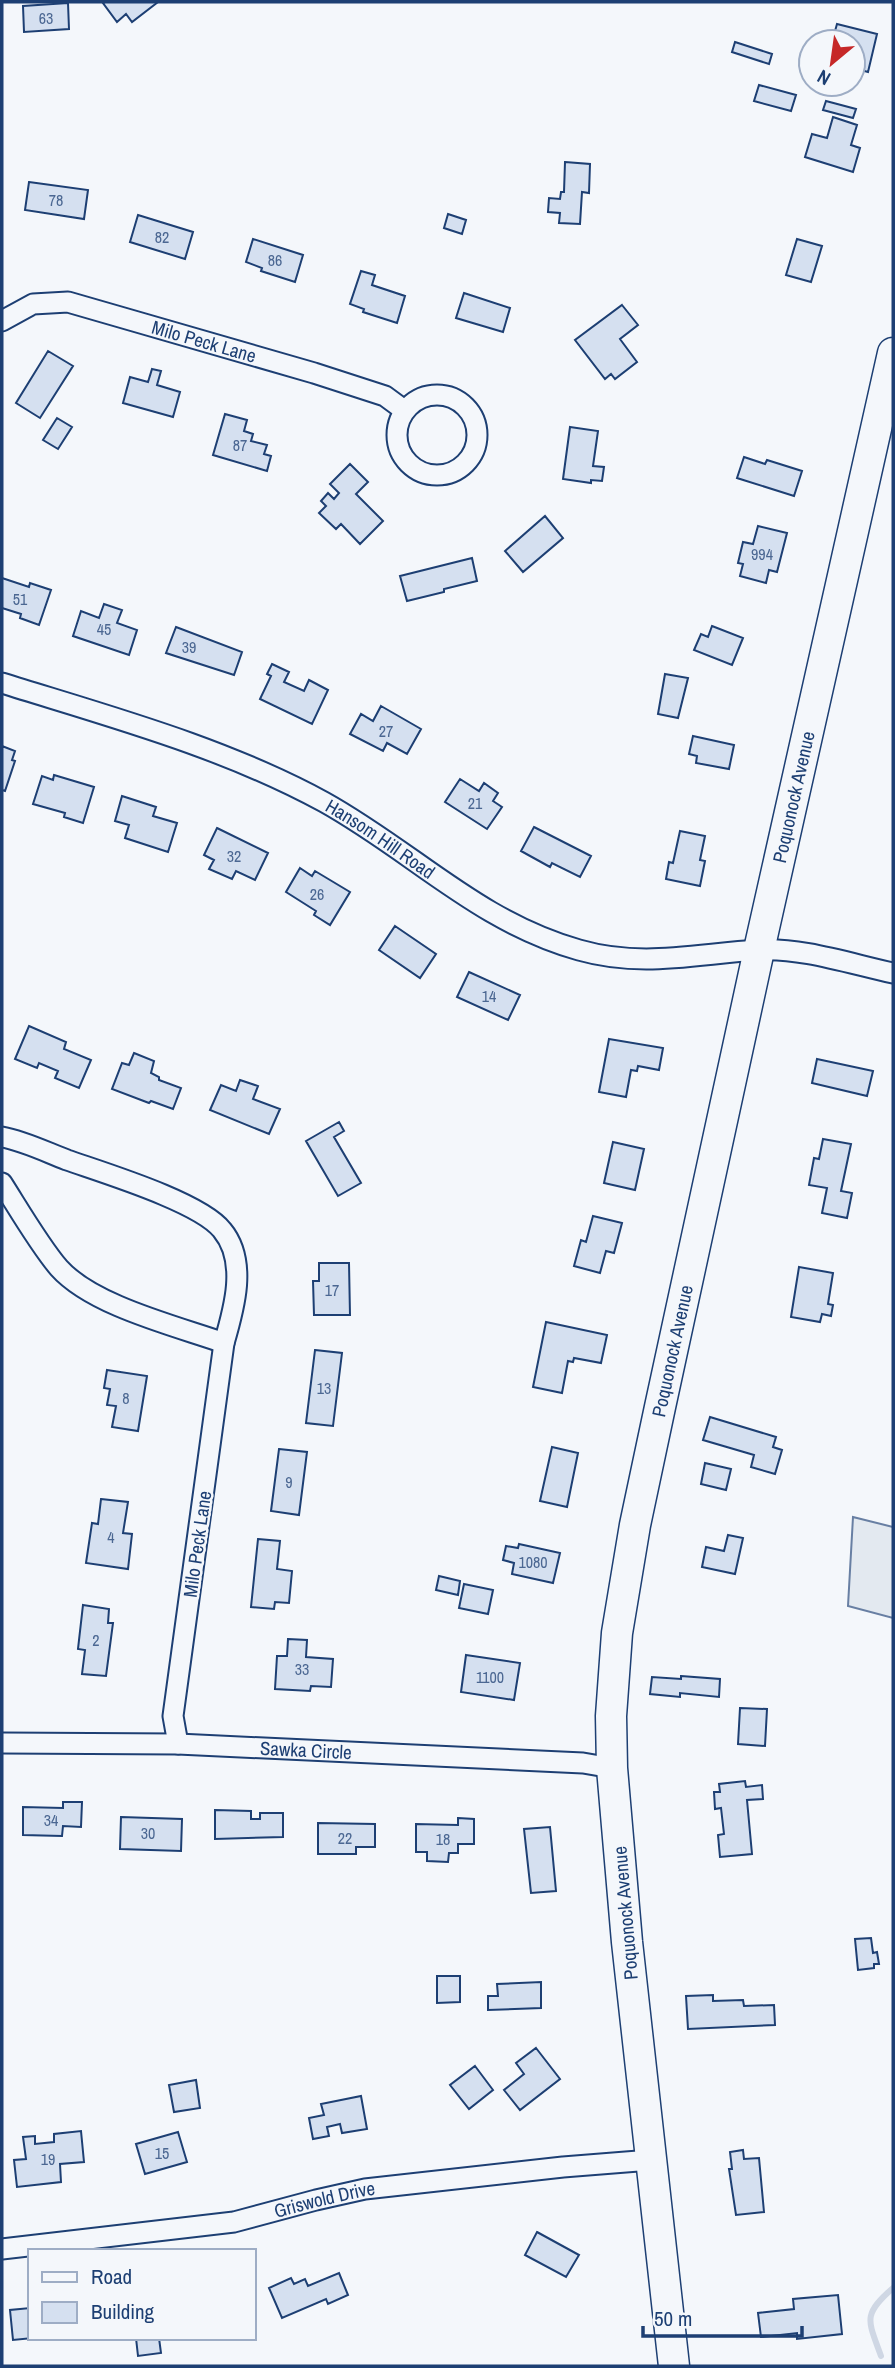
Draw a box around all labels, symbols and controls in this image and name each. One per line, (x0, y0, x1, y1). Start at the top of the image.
house number: 63 (39, 7, 53, 29)
north arrow (797, 28, 867, 98)
text: N (813, 64, 835, 92)
house number: 78 (49, 189, 63, 211)
house number: 82 (155, 226, 169, 248)
house number: 86 (268, 249, 282, 271)
street label: Milo Peck Lane (149, 314, 259, 369)
house number: 87 (233, 434, 247, 456)
house number: 994 (751, 543, 773, 565)
house number: 51 (13, 588, 28, 610)
house number: 45 (97, 618, 111, 640)
house number: 39 (182, 636, 196, 658)
house number: 27 (379, 720, 393, 742)
street label: Poquonock Avenue (766, 729, 821, 865)
house number: 21 (468, 792, 483, 814)
street label: Hansom Hill Road (321, 793, 440, 885)
house number: 32 (227, 845, 241, 867)
house number: 26 (310, 883, 324, 905)
house number: 14 (482, 985, 496, 1007)
house number: 17 (325, 1279, 339, 1301)
street label: Poquonock Avenue (645, 1283, 699, 1419)
house number: 13 (317, 1377, 331, 1399)
house number: 8 (122, 1387, 130, 1409)
house number: 9 (285, 1471, 293, 1493)
street label: Milo Peck Lane (177, 1489, 217, 1599)
house number: 4 (107, 1526, 115, 1548)
house number: 1080 (518, 1551, 548, 1573)
house number: 2 (92, 1629, 100, 1651)
house number: 33 (295, 1658, 309, 1680)
house number: 1100 (476, 1666, 504, 1688)
street label: Sawka Circle (259, 1735, 352, 1765)
house number: 34 (44, 1809, 58, 1831)
house number: 30 (141, 1822, 155, 1844)
house number: 22 (338, 1827, 352, 1849)
house number: 18 (436, 1828, 450, 1850)
street label: Poquonock Avenue (606, 1845, 644, 1981)
house number: 15 (155, 2142, 169, 2164)
house number: 19 (41, 2148, 55, 2170)
street label: Griswold Drive (271, 2175, 376, 2224)
legend (28, 2249, 256, 2340)
text: Road (91, 2262, 132, 2291)
scale bar (643, 2294, 802, 2338)
text: Building (91, 2297, 155, 2326)
text: 50 m (654, 2304, 692, 2333)

